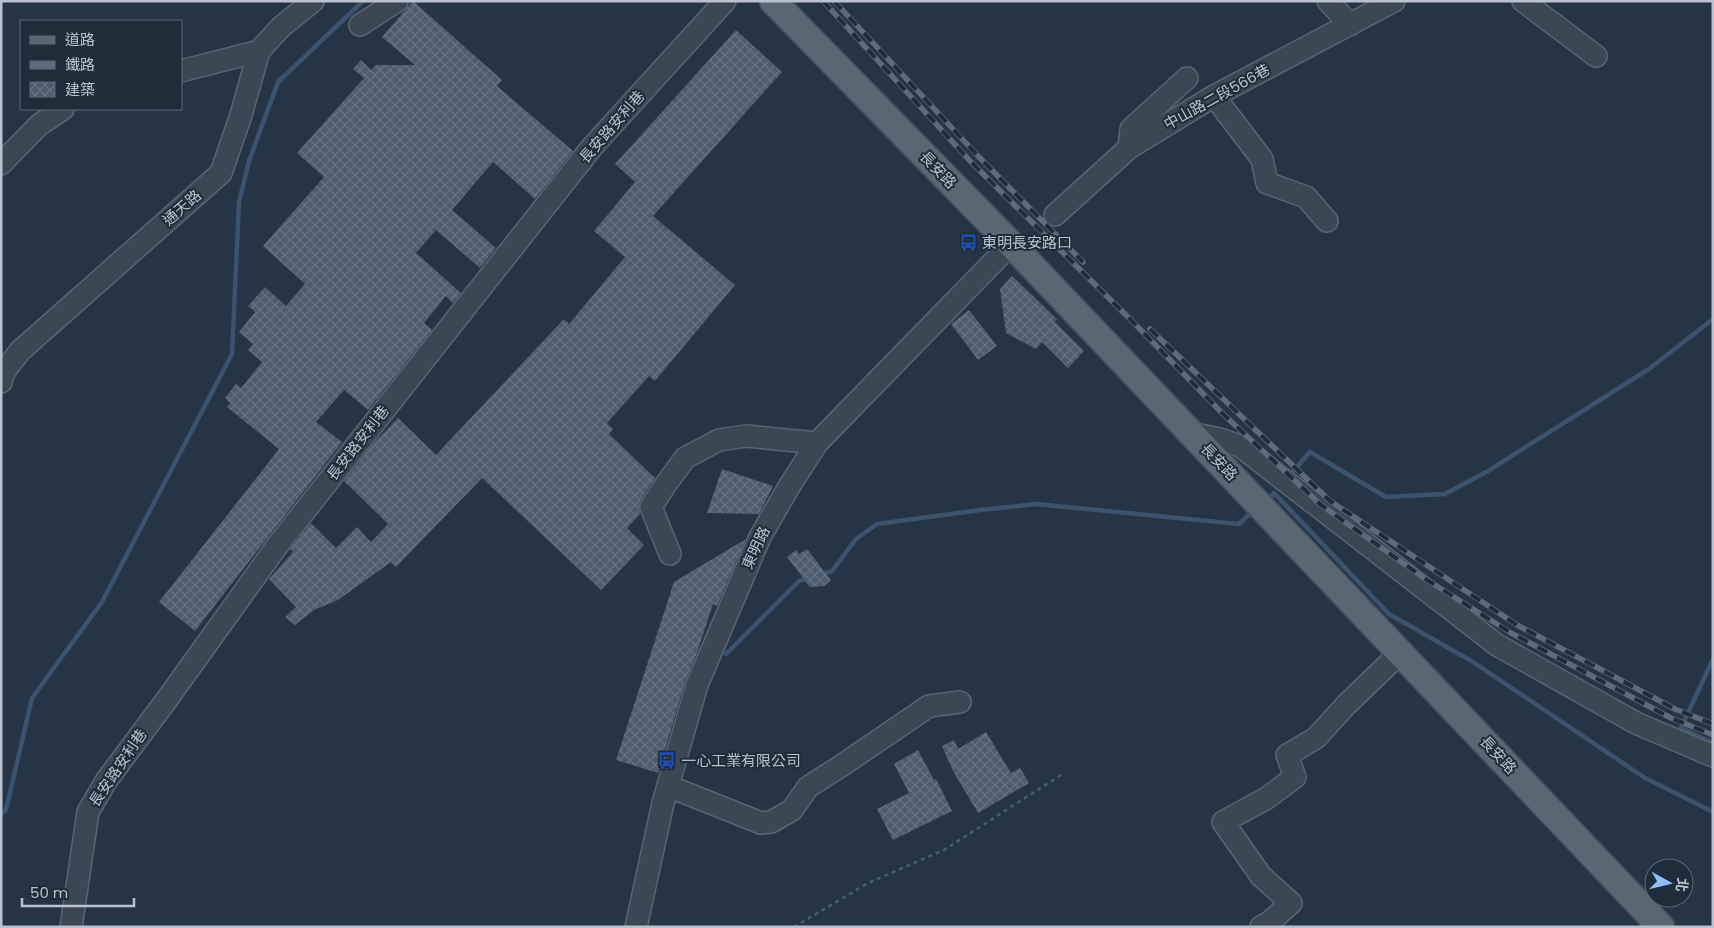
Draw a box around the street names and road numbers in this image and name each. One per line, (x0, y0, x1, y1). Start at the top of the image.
street label: 中山路二段566巷 (1160, 59, 1274, 134)
street label: 長安路安利巷 (574, 86, 649, 168)
street label: 長安路 (915, 146, 962, 193)
street label: 通天路 (158, 185, 206, 230)
street label: 長安路安利巷 (322, 401, 394, 485)
street label: 長安路 (1196, 438, 1243, 485)
street label: 東明路 (737, 523, 775, 573)
street label: 長安路安利巷 (84, 725, 151, 811)
street label: 長安路 (1475, 731, 1521, 778)

